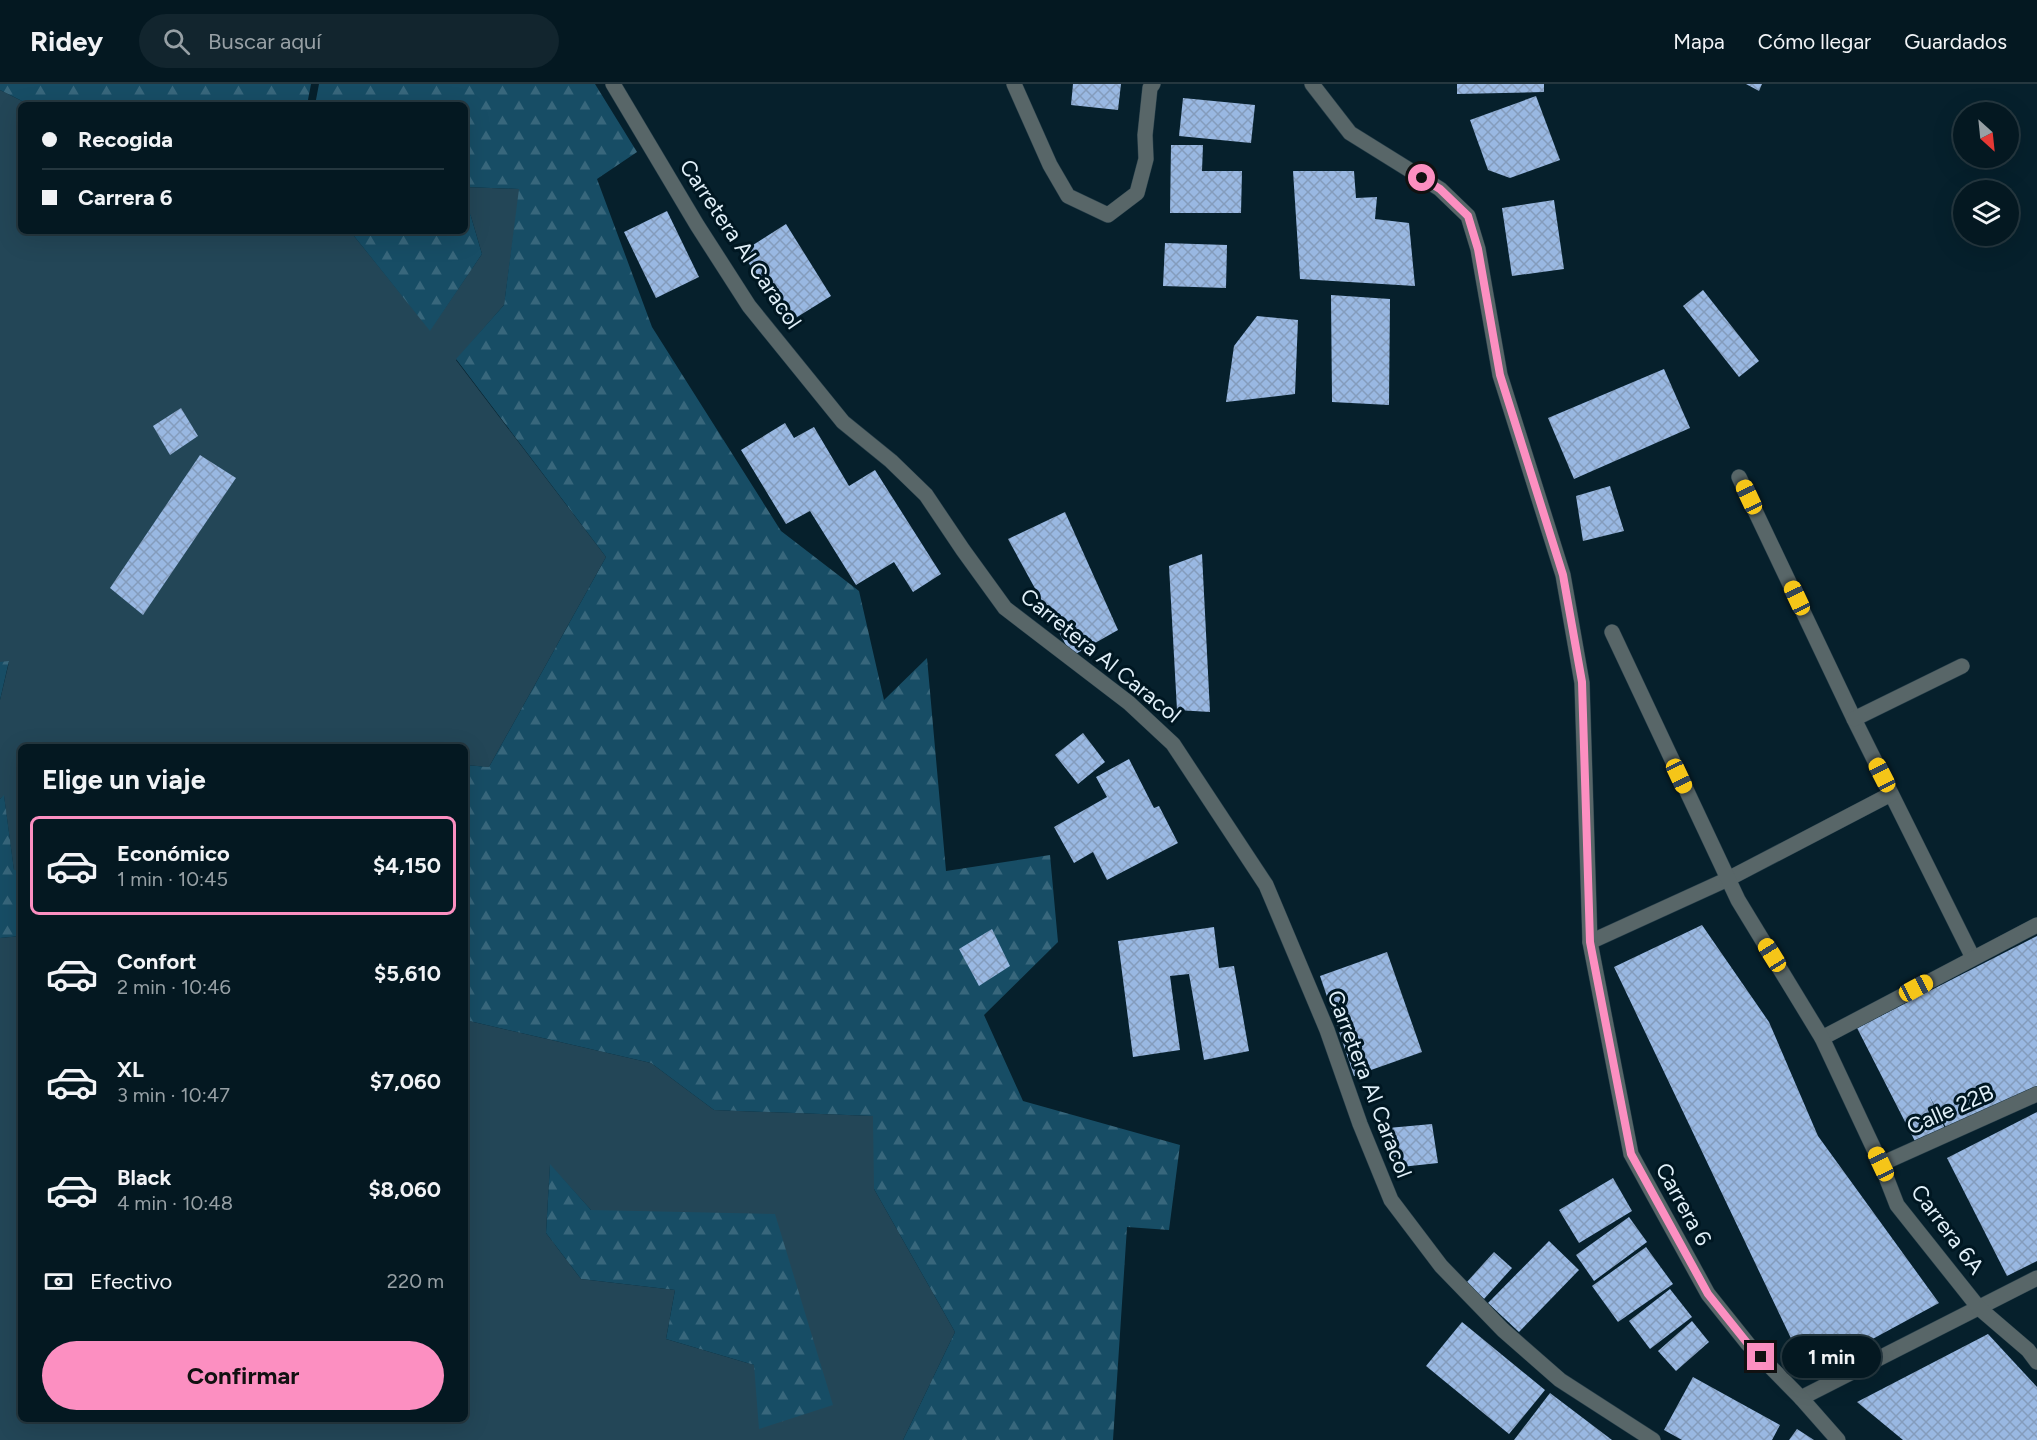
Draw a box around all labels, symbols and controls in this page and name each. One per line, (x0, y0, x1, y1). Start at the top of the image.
search box (139, 14, 559, 68)
text: Ridey (30, 24, 103, 58)
icon: search (160, 25, 193, 58)
text: Buscar aquí (208, 28, 321, 55)
text: Mapa (1673, 29, 1725, 54)
text: Cómo llegar (1758, 29, 1871, 54)
text: Guardados (1904, 29, 2007, 54)
north arrow (1953, 102, 2019, 168)
map controls (1953, 102, 2019, 246)
text: Recogida (78, 126, 173, 153)
street label: Carretera Al Caracol (674, 154, 807, 334)
route start (1408, 164, 1435, 191)
button: layers (1953, 180, 2019, 246)
text: Carrera 6 (78, 184, 173, 211)
car (1733, 477, 1765, 517)
car (1781, 578, 1813, 618)
street label: Carretera Al Caracol (1015, 582, 1186, 728)
car (1866, 755, 1898, 795)
car (1663, 756, 1695, 796)
text: Elige un viaje (42, 763, 206, 796)
icon: car (45, 839, 99, 893)
text: Económico (117, 840, 230, 867)
text: $4,150 (373, 852, 441, 879)
text: 1 min · 10:45 (117, 867, 228, 891)
car (1755, 935, 1789, 975)
icon: car (45, 947, 99, 1001)
text: Confort (117, 948, 197, 975)
text: $5,610 (374, 960, 441, 987)
car (1896, 972, 1936, 1004)
text: 2 min · 10:46 (117, 975, 231, 999)
street label: Carretera Al Caracol (1321, 987, 1418, 1182)
icon: car (45, 1055, 99, 1109)
text: XL (117, 1056, 144, 1083)
text: $7,060 (370, 1068, 441, 1095)
street label: Calle 22B (1903, 1078, 1998, 1141)
text: 3 min · 10:47 (117, 1083, 230, 1107)
car (1865, 1144, 1897, 1184)
street label: Carrera 6 (1650, 1158, 1717, 1250)
icon: car (45, 1163, 99, 1217)
text: Black (117, 1164, 171, 1191)
text: $8,060 (368, 1176, 441, 1203)
street label: Carrera 6A (1905, 1179, 1990, 1280)
text: 4 min · 10:48 (117, 1191, 233, 1215)
icon: cash (42, 1265, 75, 1298)
text: Efectivo (90, 1268, 172, 1295)
text: 220 m (387, 1269, 444, 1293)
callout: 1 min (1782, 1336, 1881, 1378)
button: Confirmar (42, 1341, 444, 1410)
route end (1747, 1343, 1774, 1370)
text: 1 min (1808, 1345, 1855, 1369)

